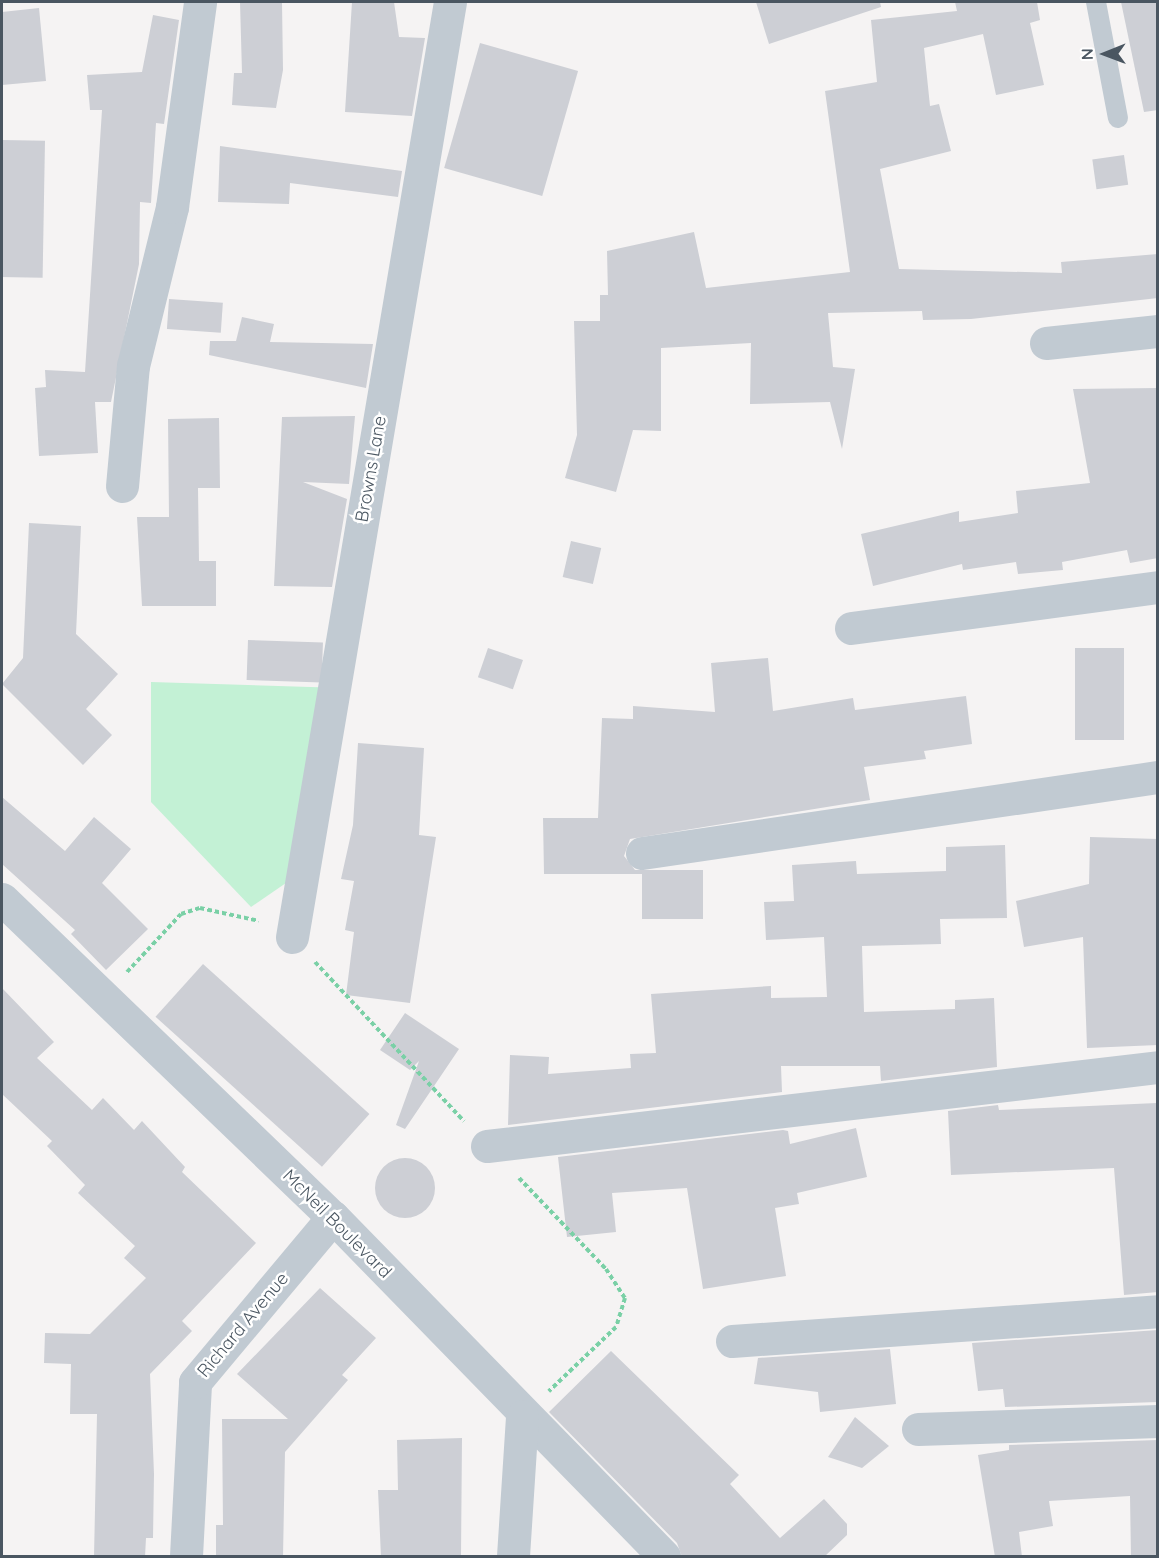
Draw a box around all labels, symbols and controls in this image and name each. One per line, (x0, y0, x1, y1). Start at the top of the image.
north arrow (1075, 24, 1135, 84)
text: N (1077, 48, 1097, 60)
street label: Browns Lane (351, 414, 391, 524)
street label: McNeil Boulevard (278, 1165, 396, 1283)
street label: Richard Avenue (193, 1268, 293, 1382)

